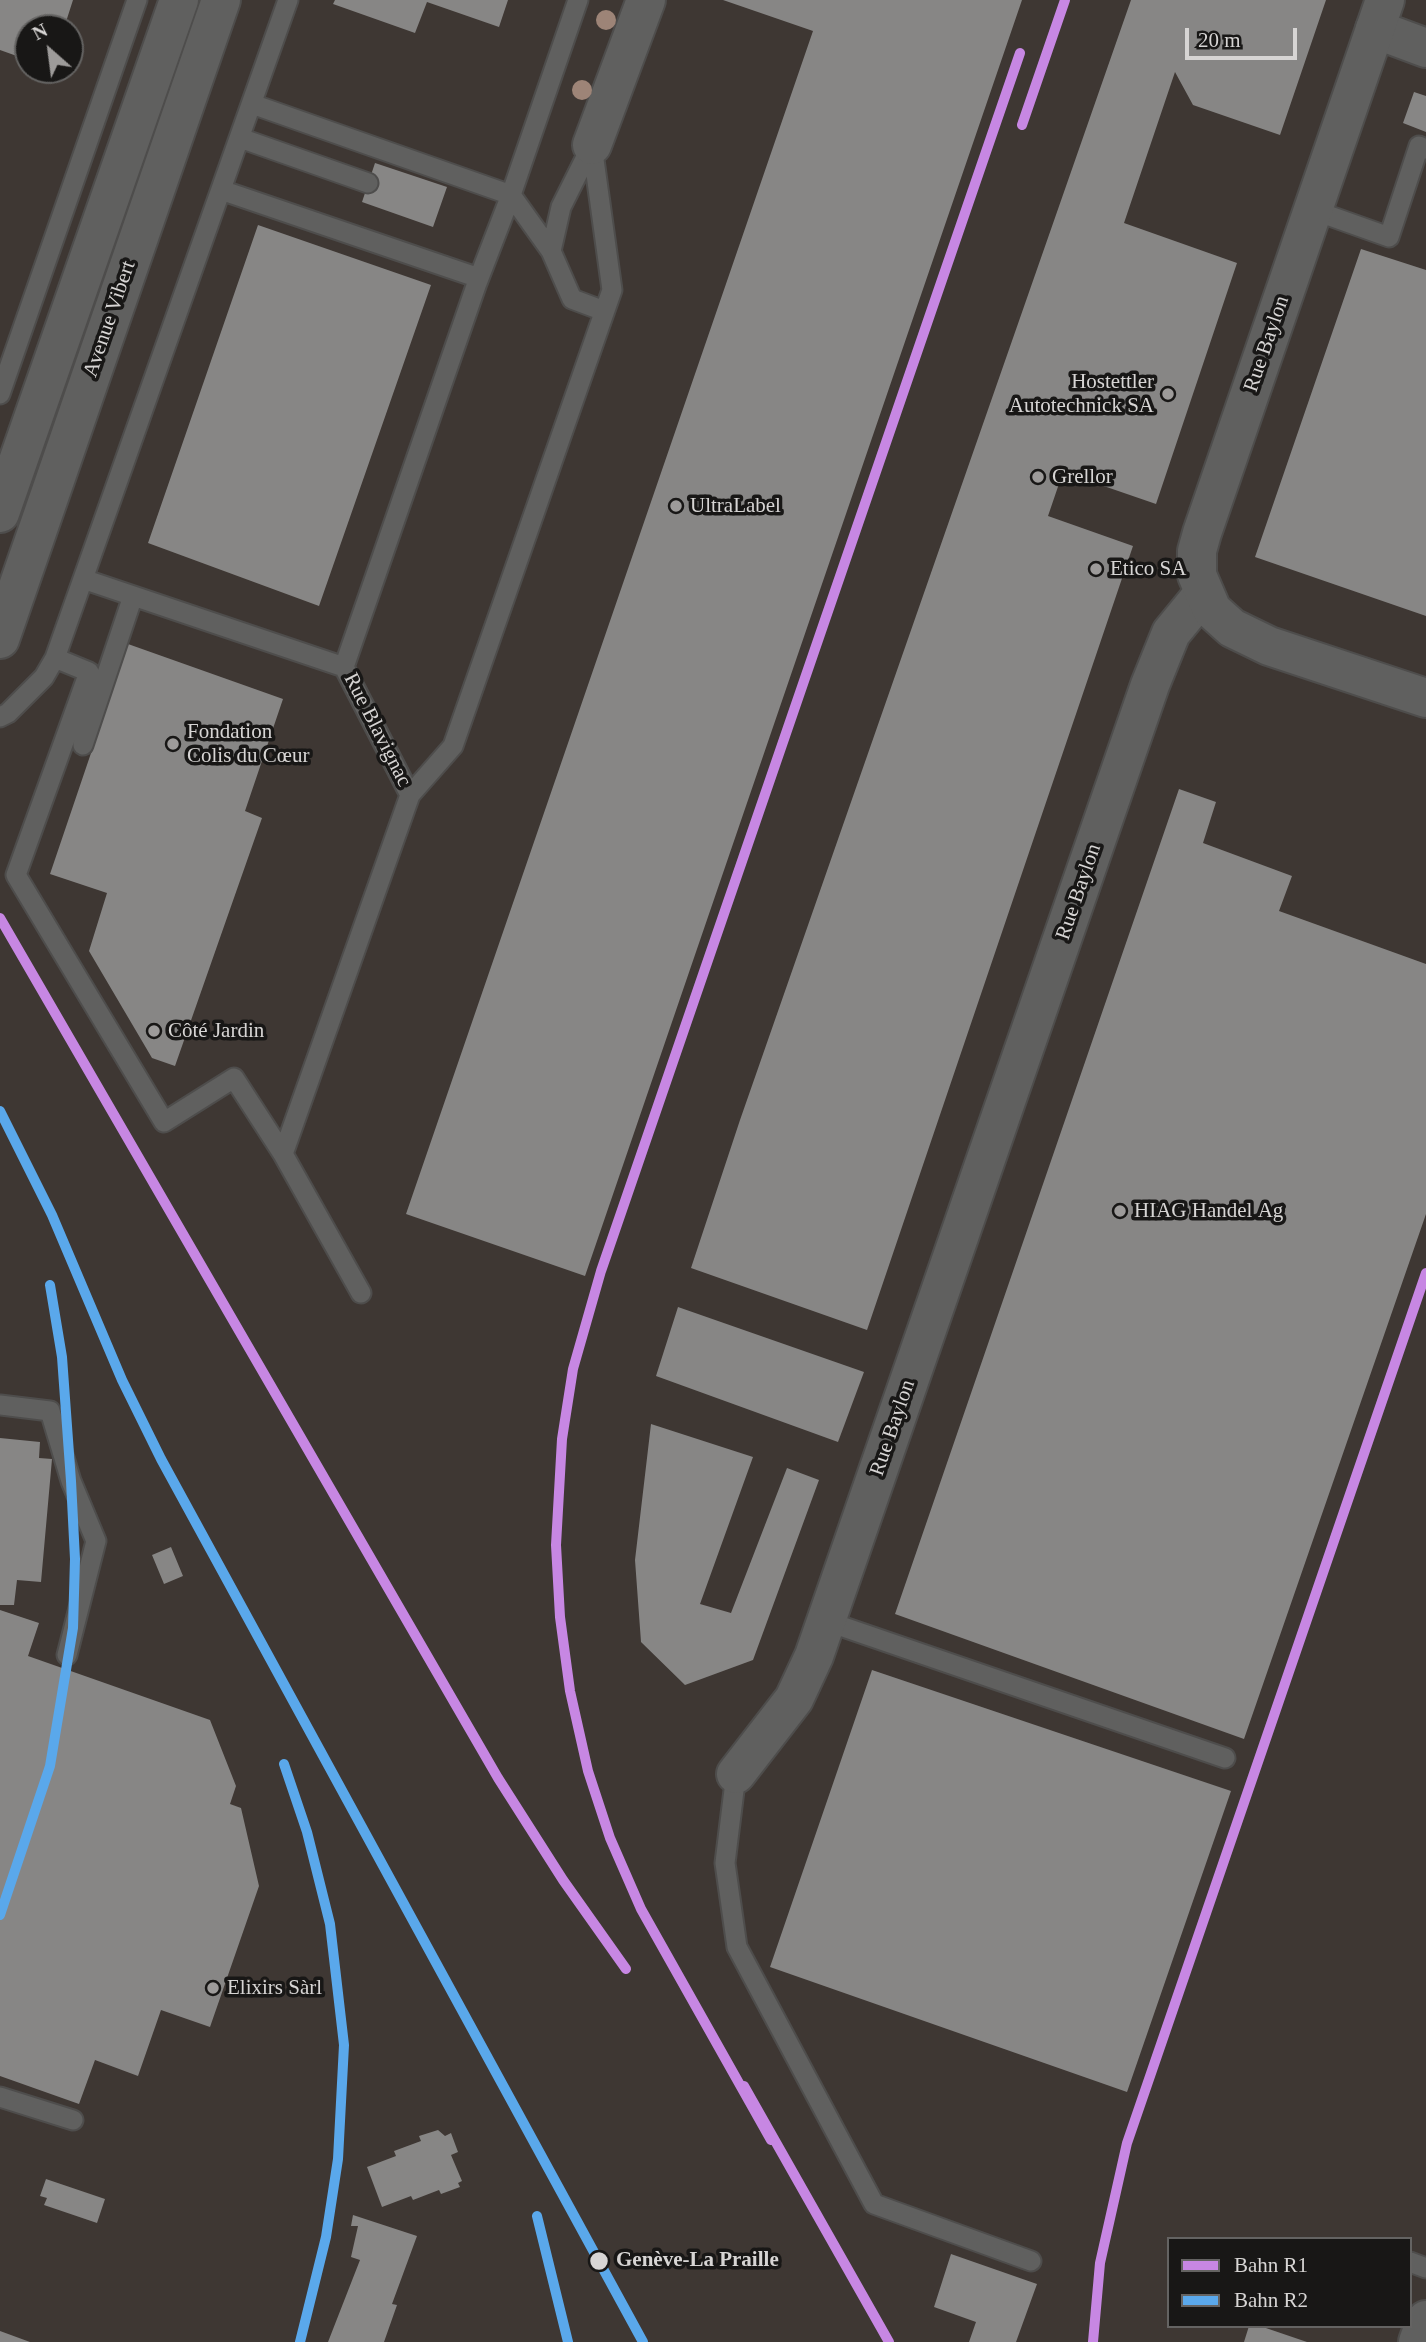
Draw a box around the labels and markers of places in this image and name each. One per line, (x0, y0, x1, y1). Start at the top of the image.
place label: Hostettler Autotechnick SA (1009, 369, 1154, 419)
marker: Hostettler Autotechnick SA (1160, 386, 1176, 402)
place label: Grellor (1052, 464, 1113, 490)
marker: Grellor (1030, 469, 1046, 485)
place label: UltraLabel (690, 493, 781, 519)
marker: UltraLabel (668, 498, 684, 514)
place label: Etico SA (1110, 556, 1186, 582)
marker: Etico SA (1088, 561, 1104, 577)
place label: Fondation Colis du Cœur (187, 719, 310, 769)
marker: Fondation Colis du Cœur (165, 736, 181, 752)
place label: Côté Jardin (168, 1018, 264, 1044)
marker: Côté Jardin (146, 1023, 162, 1039)
place label: HIAG Handel Ag (1134, 1198, 1283, 1224)
marker: HIAG Handel Ag (1112, 1203, 1128, 1219)
place label: Elixirs Sàrl (227, 1975, 322, 2001)
marker: Elixirs Sàrl (205, 1980, 221, 1996)
place label: Genève-La Praille (616, 2248, 779, 2274)
marker: Genève-La Praille (588, 2250, 610, 2272)

